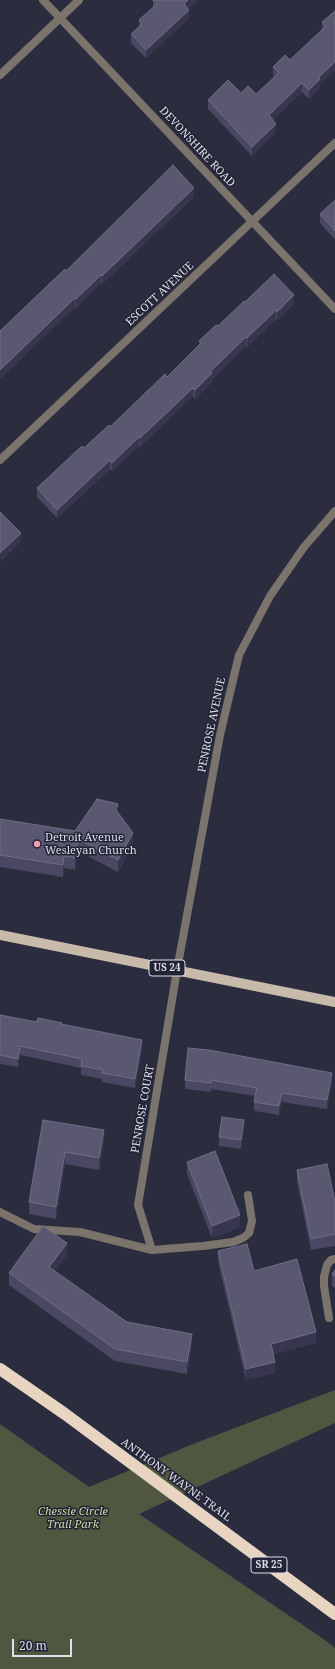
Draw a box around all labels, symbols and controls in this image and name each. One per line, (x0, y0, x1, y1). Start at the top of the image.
street label: DEVONSHIRE ROAD (156, 104, 238, 190)
street label: ESCOTT AVENUE (123, 259, 197, 329)
street label: PENROSE AVENUE (195, 676, 229, 774)
place label: Detroit Avenue Wesleyan Church (45, 831, 137, 857)
marker: Detroit Avenue Wesleyan Church (32, 839, 42, 849)
road number: US 24 (149, 960, 185, 976)
street label: PENROSE COURT (129, 1064, 157, 1154)
street label: ANTHONY WAYNE TRAIL (118, 1436, 234, 1524)
park label: Chessie Circle Trail Park (38, 1505, 108, 1531)
road number: SR 25 (251, 1557, 287, 1573)
scale bar (14, 1631, 74, 1657)
text: 20 m (19, 1637, 47, 1654)

